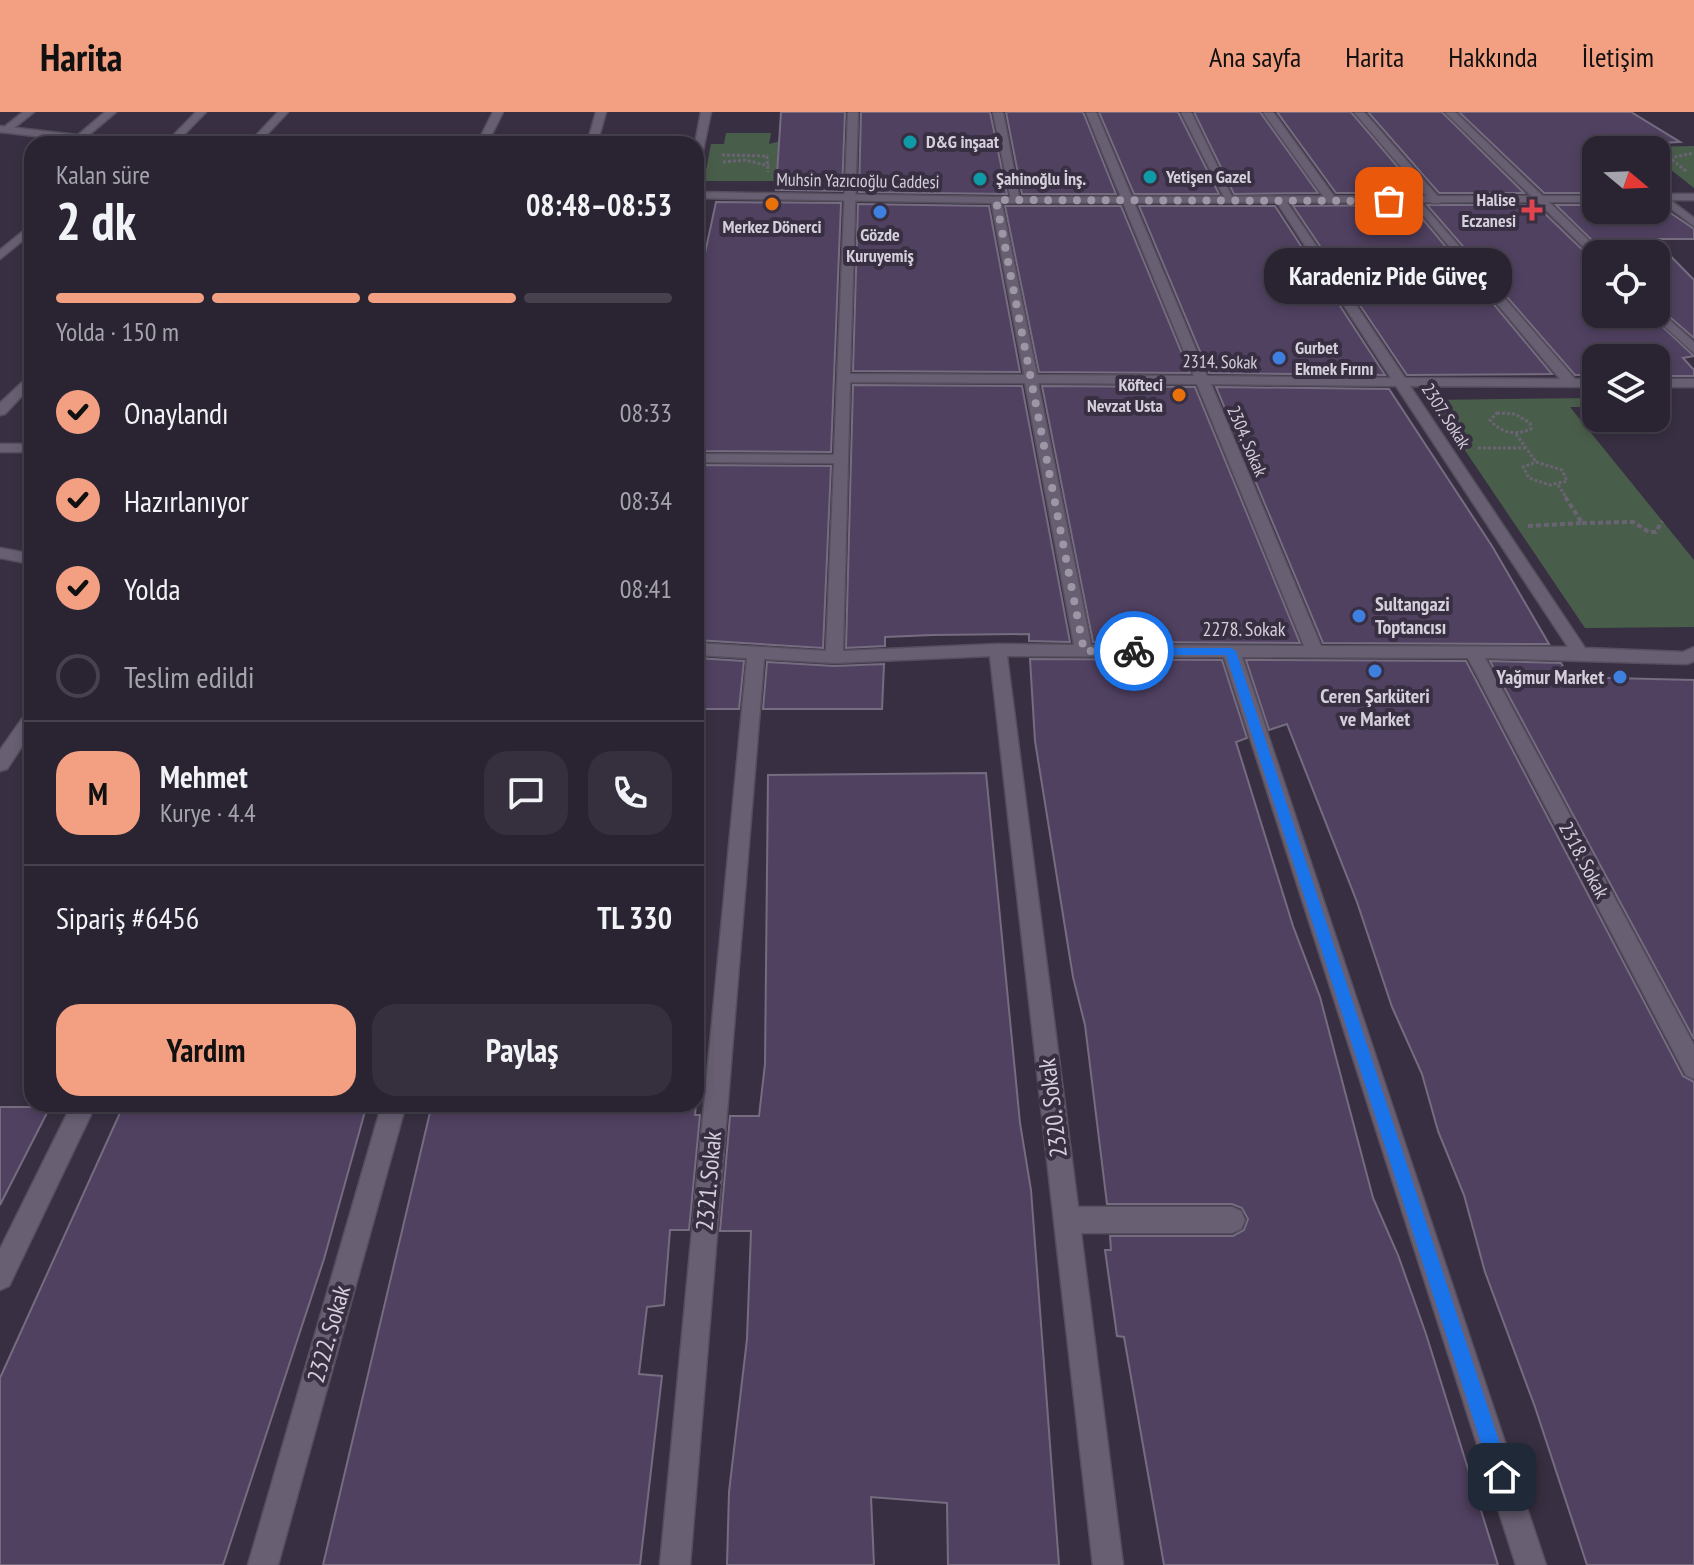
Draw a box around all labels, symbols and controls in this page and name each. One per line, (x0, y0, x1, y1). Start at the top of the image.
text: Harita (40, 32, 122, 81)
text: Ana sayfa (1209, 38, 1301, 75)
text: Harita (1345, 38, 1404, 75)
text: Hakkında (1448, 38, 1538, 75)
text: İletişim (1582, 38, 1654, 75)
place label: D&G inşaat (926, 130, 1000, 153)
marker: D&G inşaat (901, 133, 919, 151)
north arrow (1582, 136, 1670, 224)
map controls (1582, 136, 1670, 432)
text: Kalan süre (56, 158, 150, 191)
place label: Yetişen Gazel (1165, 165, 1252, 188)
place label: Şahinoğlu İnş. (996, 167, 1086, 190)
pin (1355, 167, 1423, 235)
street label: Muhsin Yazıcıoğlu Caddesi (776, 168, 940, 193)
marker: Yetişen Gazel (1141, 168, 1159, 186)
marker: Şahinoğlu İnş. (971, 170, 989, 188)
icon: bag (1367, 179, 1411, 223)
text: 08:48–08:53 (526, 185, 672, 224)
text: 2 dk (56, 187, 136, 254)
place label: Halise Eczanesi (1462, 188, 1516, 232)
marker: Merkez Dönerci (763, 195, 781, 213)
marker: Halise Eczanesi (1523, 201, 1541, 219)
marker: Gözde Kuruyemiş (871, 203, 889, 221)
place label: Merkez Dönerci (722, 215, 822, 238)
place label: Gözde Kuruyemiş (846, 223, 914, 267)
button: locate (1582, 240, 1670, 328)
callout: Karadeniz Pide Güveç (1265, 249, 1513, 305)
text: Karadeniz Pide Güveç (1289, 259, 1487, 292)
text: Yolda · 150 m (56, 315, 179, 348)
place label: Gurbet Ekmek Fırını (1295, 336, 1374, 380)
button: layers (1582, 344, 1670, 432)
street label: 2314. Sokak (1182, 349, 1258, 374)
marker: Gurbet Ekmek Fırını (1270, 349, 1288, 367)
place label: Köfteci Nevzat Usta (1087, 373, 1163, 417)
street label: 2307. Sokak (1417, 379, 1476, 453)
marker: Köfteci Nevzat Usta (1170, 386, 1188, 404)
icon: check (56, 390, 100, 434)
text: Onaylandı (124, 393, 229, 432)
text: 08:33 (620, 396, 672, 429)
street label: 2304. Sokak (1222, 402, 1273, 480)
icon: check (56, 478, 100, 522)
text: Hazırlanıyor (124, 481, 249, 520)
text: 08:34 (620, 484, 672, 517)
icon: check (56, 566, 100, 610)
text: Yolda (124, 569, 180, 608)
text: 08:41 (620, 572, 672, 605)
place label: Sultangazi Toptancısı (1375, 591, 1450, 640)
marker: Sultangazi Toptancısı (1350, 607, 1368, 625)
courier (1094, 611, 1174, 691)
street label: 2278. Sokak (1202, 616, 1286, 642)
icon: bike (1112, 629, 1156, 673)
text: Teslim edildi (124, 657, 255, 696)
marker: Ceren Şarküteri ve Market (1366, 662, 1384, 680)
place label: Yağmur Market (1495, 664, 1604, 690)
marker: Yağmur Market (1611, 668, 1629, 686)
place label: Ceren Şarküteri ve Market (1320, 683, 1430, 732)
button: chat (484, 751, 568, 835)
button: phone (588, 751, 672, 835)
text: Mehmet (160, 757, 248, 796)
text: M (88, 774, 108, 813)
text: Kurye · 4.4 (160, 796, 256, 829)
street label: 2318. Sokak (1553, 817, 1615, 903)
text: Sipariş #6456 (56, 898, 199, 937)
text: TL 330 (597, 898, 672, 937)
button: Yardım (56, 1004, 356, 1096)
button: Paylaş (372, 1004, 672, 1096)
street label: 2320. Sokak (1031, 1056, 1074, 1159)
street label: 2321. Sokak (689, 1129, 728, 1232)
street label: 2322. Sokak (300, 1281, 357, 1386)
pin (1468, 1443, 1536, 1511)
icon: home (1480, 1455, 1524, 1499)

